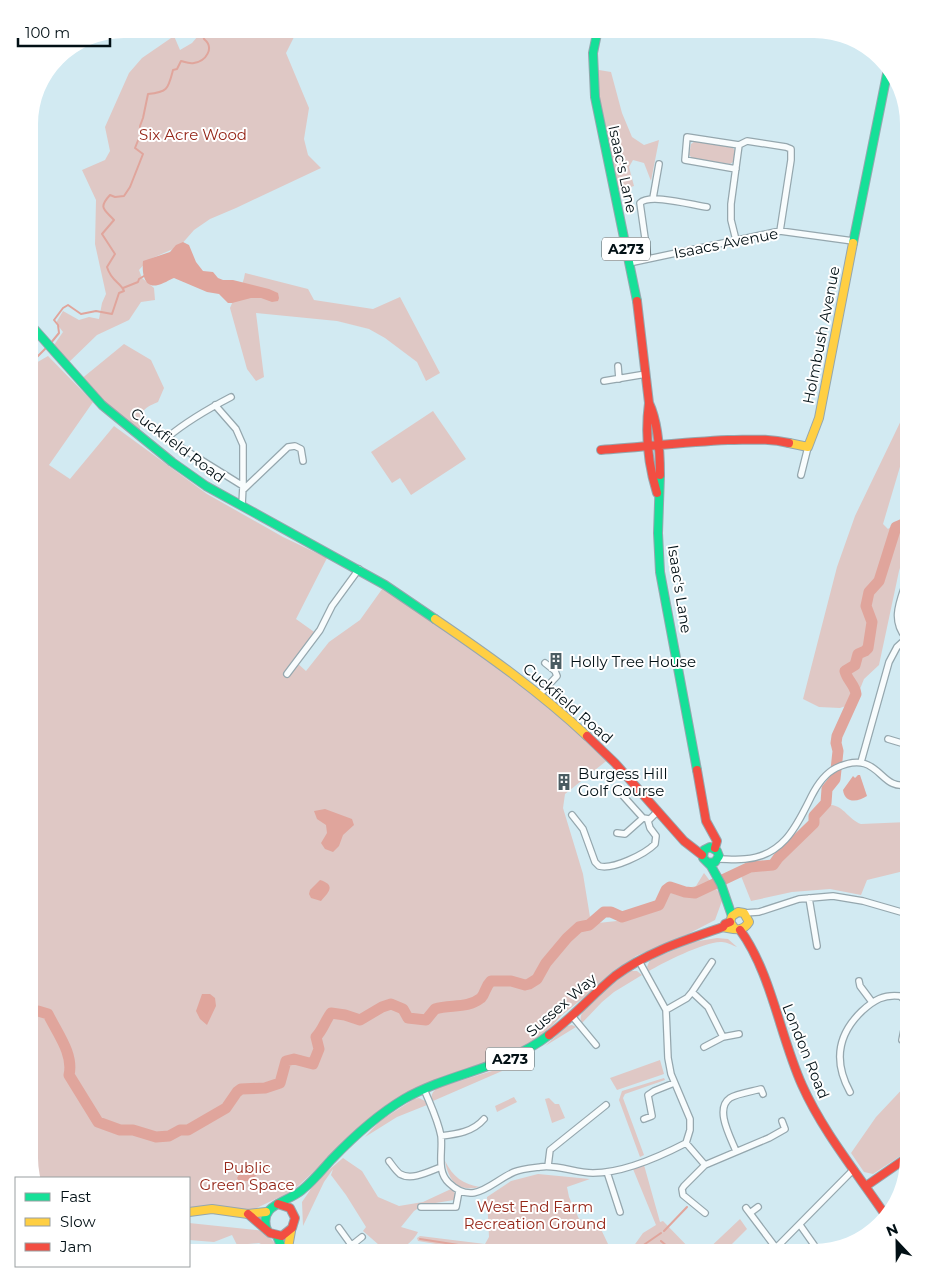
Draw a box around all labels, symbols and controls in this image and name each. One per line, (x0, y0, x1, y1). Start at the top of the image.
scale bar (18, 15, 110, 47)
text: 100 m (25, 23, 70, 42)
street label: Isaac's Lane (604, 123, 642, 215)
park label: Six Acre Wood (139, 125, 247, 144)
street label: Isaacs Avenue (672, 224, 780, 262)
road number: A273 (602, 238, 650, 260)
street label: Holmbush Avenue (798, 265, 844, 405)
street label: Cuckfield Road (127, 403, 229, 487)
street label: Isaac's Lane (664, 543, 696, 635)
building icon: Holly Tree House (546, 651, 566, 671)
place label: Holly Tree House (570, 652, 696, 671)
street label: Cuckfield Road (519, 659, 617, 747)
place label: Burgess Hill Golf Course (578, 764, 667, 800)
building icon: Burgess Hill Golf Course (554, 772, 574, 792)
street label: Sussex Way (522, 969, 601, 1041)
street label: London Road (778, 1001, 834, 1101)
road number: A273 (486, 1048, 534, 1070)
park label: Public Green Space (199, 1158, 295, 1194)
legend (15, 1177, 190, 1267)
text: Fast (60, 1187, 91, 1206)
park label: West End Farm Recreation Ground (464, 1197, 606, 1233)
text: Slow (60, 1212, 96, 1231)
north arrow (872, 1217, 922, 1267)
text: N (884, 1219, 901, 1240)
text: Jam (59, 1237, 92, 1256)

